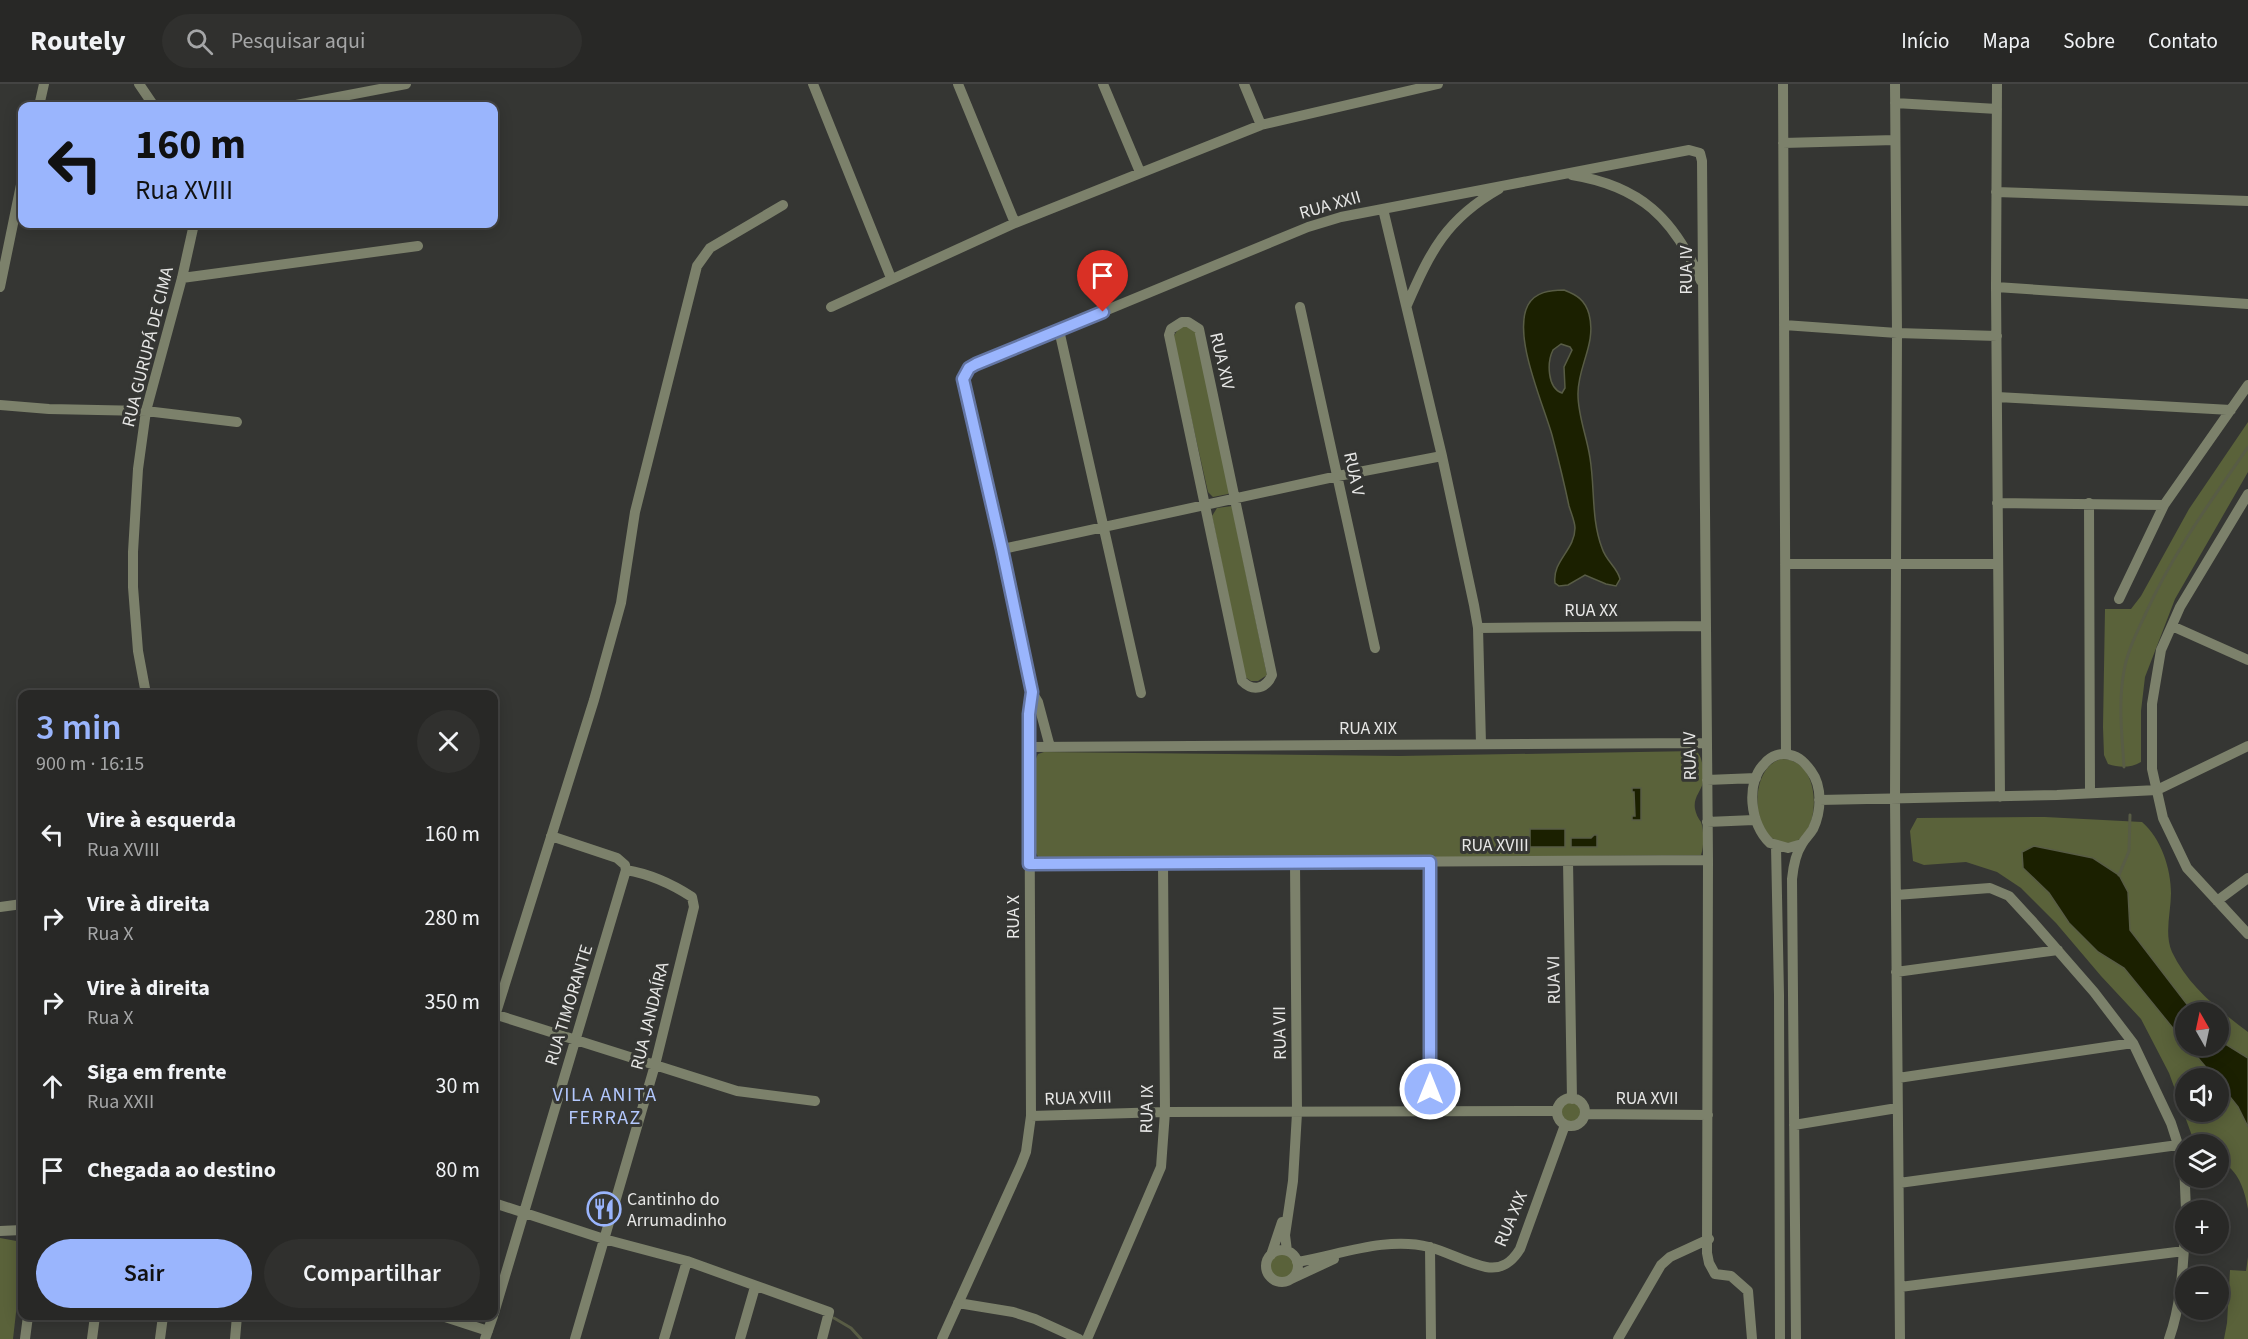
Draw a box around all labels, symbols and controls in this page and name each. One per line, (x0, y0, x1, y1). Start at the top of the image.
search box (162, 14, 582, 68)
text: Routely (30, 21, 126, 61)
icon: search (183, 25, 216, 58)
text: Pesquisar aqui (231, 25, 365, 57)
text: Início (1901, 26, 1949, 56)
text: Mapa (1982, 26, 2030, 56)
text: Sobre (2063, 26, 2115, 56)
text: Contato (2148, 26, 2218, 56)
text: 160 m (135, 115, 246, 175)
icon: left (36, 126, 114, 204)
text: Rua XVIII (135, 171, 233, 210)
street label: RUA XXII (1296, 184, 1364, 226)
street label: RUA IV (1674, 245, 1699, 294)
pin (1077, 250, 1128, 312)
icon: arrive (1086, 259, 1119, 292)
street label: RUA GURUPÁ DE CIMA (116, 264, 180, 430)
street label: RUA XIV (1203, 330, 1241, 393)
street label: RUA V (1337, 450, 1371, 499)
street label: RUA XX (1564, 598, 1618, 623)
text: 3 min (36, 702, 122, 753)
button: close (417, 710, 480, 773)
street label: RUA XIX (1339, 716, 1397, 741)
street label: RUA IV (1677, 731, 1703, 781)
text: 900 m · 16:15 (36, 750, 144, 778)
text: Vire à esquerda (87, 804, 236, 836)
icon: left (36, 818, 69, 851)
text: 160 m (425, 818, 480, 850)
street label: RUA XVIII (1461, 833, 1529, 858)
text: Rua XVIII (87, 836, 160, 864)
text: Vire à direita (87, 888, 210, 920)
street label: RUA X (1001, 895, 1026, 939)
icon: right (36, 902, 69, 935)
text: 280 m (425, 902, 480, 934)
text: Rua X (87, 920, 134, 948)
street label: RUA TIMORANTE (539, 942, 599, 1068)
street label: RUA VI (1541, 955, 1567, 1005)
street label: RUA JANDAÍRA (625, 959, 676, 1073)
text: Vire à direita (87, 972, 210, 1004)
icon: right (36, 986, 69, 1019)
text: 350 m (425, 986, 480, 1018)
north arrow (2175, 1002, 2229, 1056)
map controls (2175, 1002, 2229, 1320)
text: Rua X (87, 1004, 134, 1032)
street label: RUA VII (1267, 1006, 1293, 1060)
text: Siga em frente (87, 1056, 227, 1088)
position arrow (1398, 1057, 1462, 1121)
button: sound (2175, 1068, 2229, 1122)
icon: ahead (36, 1070, 69, 1103)
text: 30 m (435, 1070, 480, 1102)
district label: VILA ANITA FERRAZ (552, 1081, 658, 1132)
street label: RUA XVIII (1044, 1084, 1112, 1112)
street label: RUA IX (1134, 1084, 1160, 1134)
street label: RUA XVII (1616, 1086, 1678, 1111)
text: Rua XXII (87, 1088, 154, 1116)
button: layers (2175, 1134, 2229, 1188)
icon: arrive (36, 1154, 69, 1187)
text: Chegada ao destino (87, 1154, 276, 1186)
text: 80 m (435, 1154, 480, 1186)
place label: Cantinho do Arrumadinho (627, 1187, 727, 1233)
street label: RUA XIX (1488, 1187, 1534, 1251)
restaurant icon: Cantinho do Arrumadinho (586, 1191, 622, 1227)
button: + (2175, 1200, 2229, 1254)
button: Sair (36, 1239, 252, 1308)
button: Compartilhar (264, 1239, 480, 1308)
button: − (2175, 1266, 2229, 1320)

